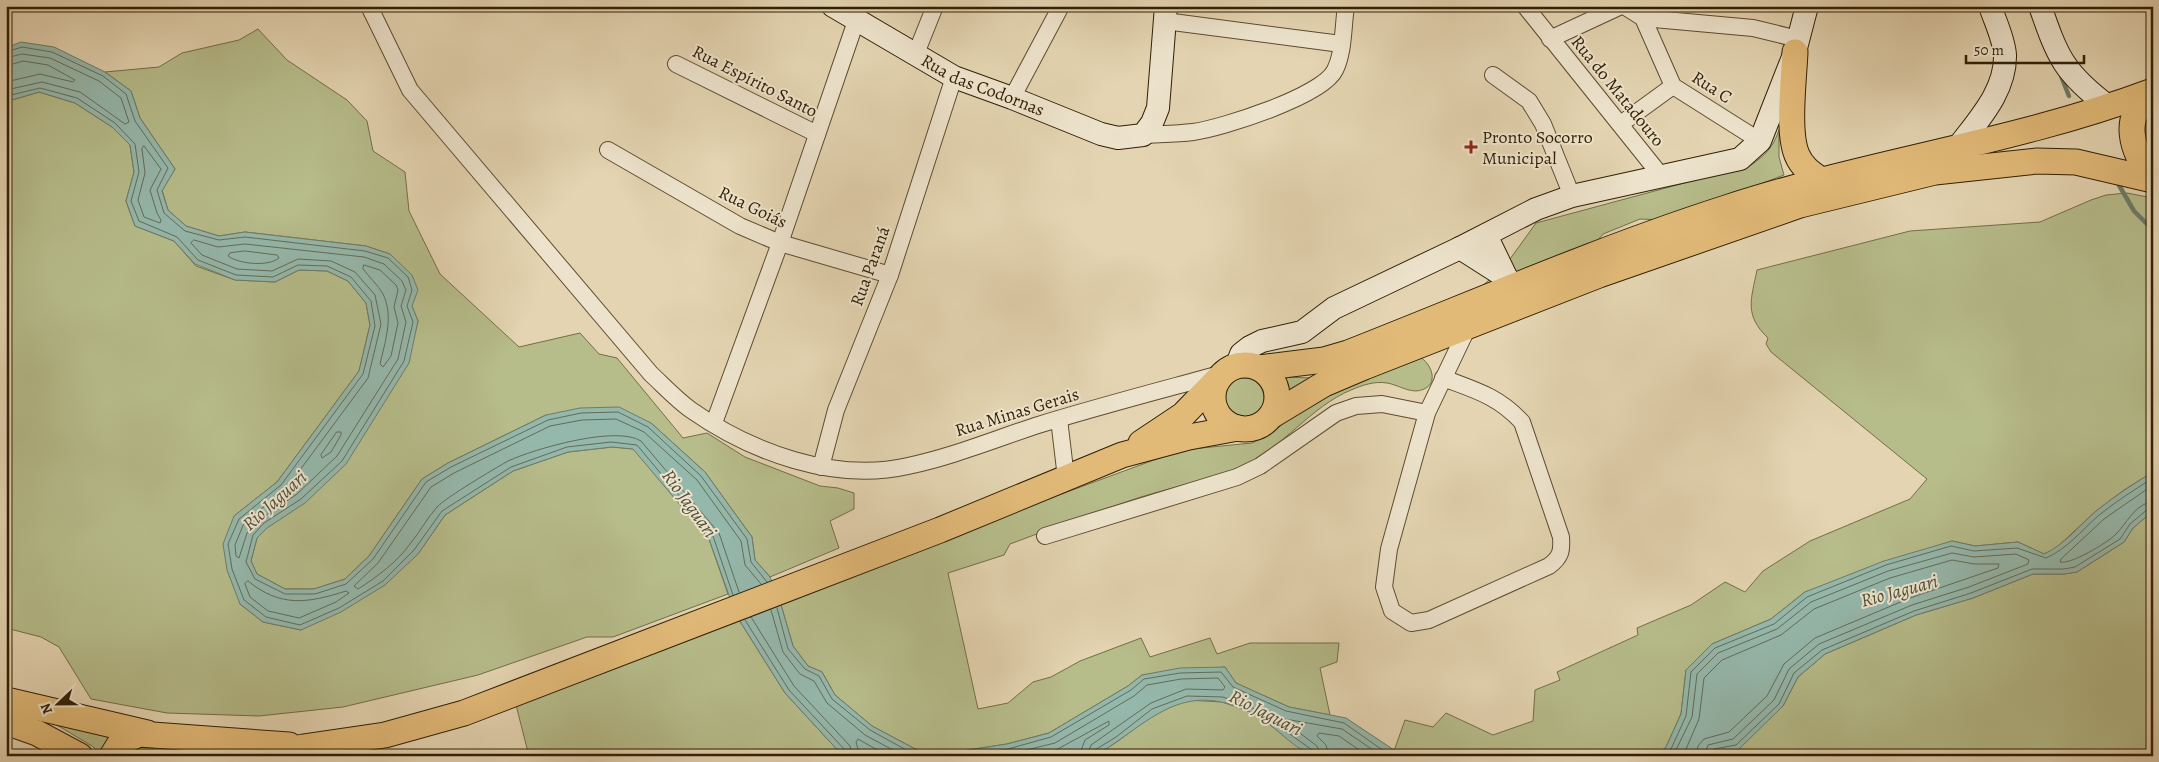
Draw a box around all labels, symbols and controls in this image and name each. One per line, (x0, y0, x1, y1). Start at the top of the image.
street label: Rua do Matadouro (1566, 31, 1670, 151)
scale bar (1966, 32, 2084, 64)
street label: Rua Espírito Santo (688, 39, 822, 123)
text: 50 m (1974, 40, 2004, 60)
street label: Rua das Codornas (917, 48, 1048, 122)
street label: Rua C (1687, 65, 1737, 109)
place label: Pronto Socorro Municipal (1482, 125, 1593, 170)
marker: Pronto Socorro Municipal (1464, 140, 1478, 154)
street label: Rua Goiás (715, 180, 791, 234)
street label: Rua Paraná (844, 222, 896, 309)
street label: Rua Minas Gerais (952, 382, 1082, 442)
water label: Rio Jaguari (655, 464, 723, 543)
water label: Rio Jaguari (237, 465, 313, 537)
water label: Rio Jaguari (1858, 568, 1941, 614)
north arrow (32, 680, 82, 730)
water label: Rio Jaguari (1225, 683, 1307, 742)
text: N (36, 700, 57, 717)

